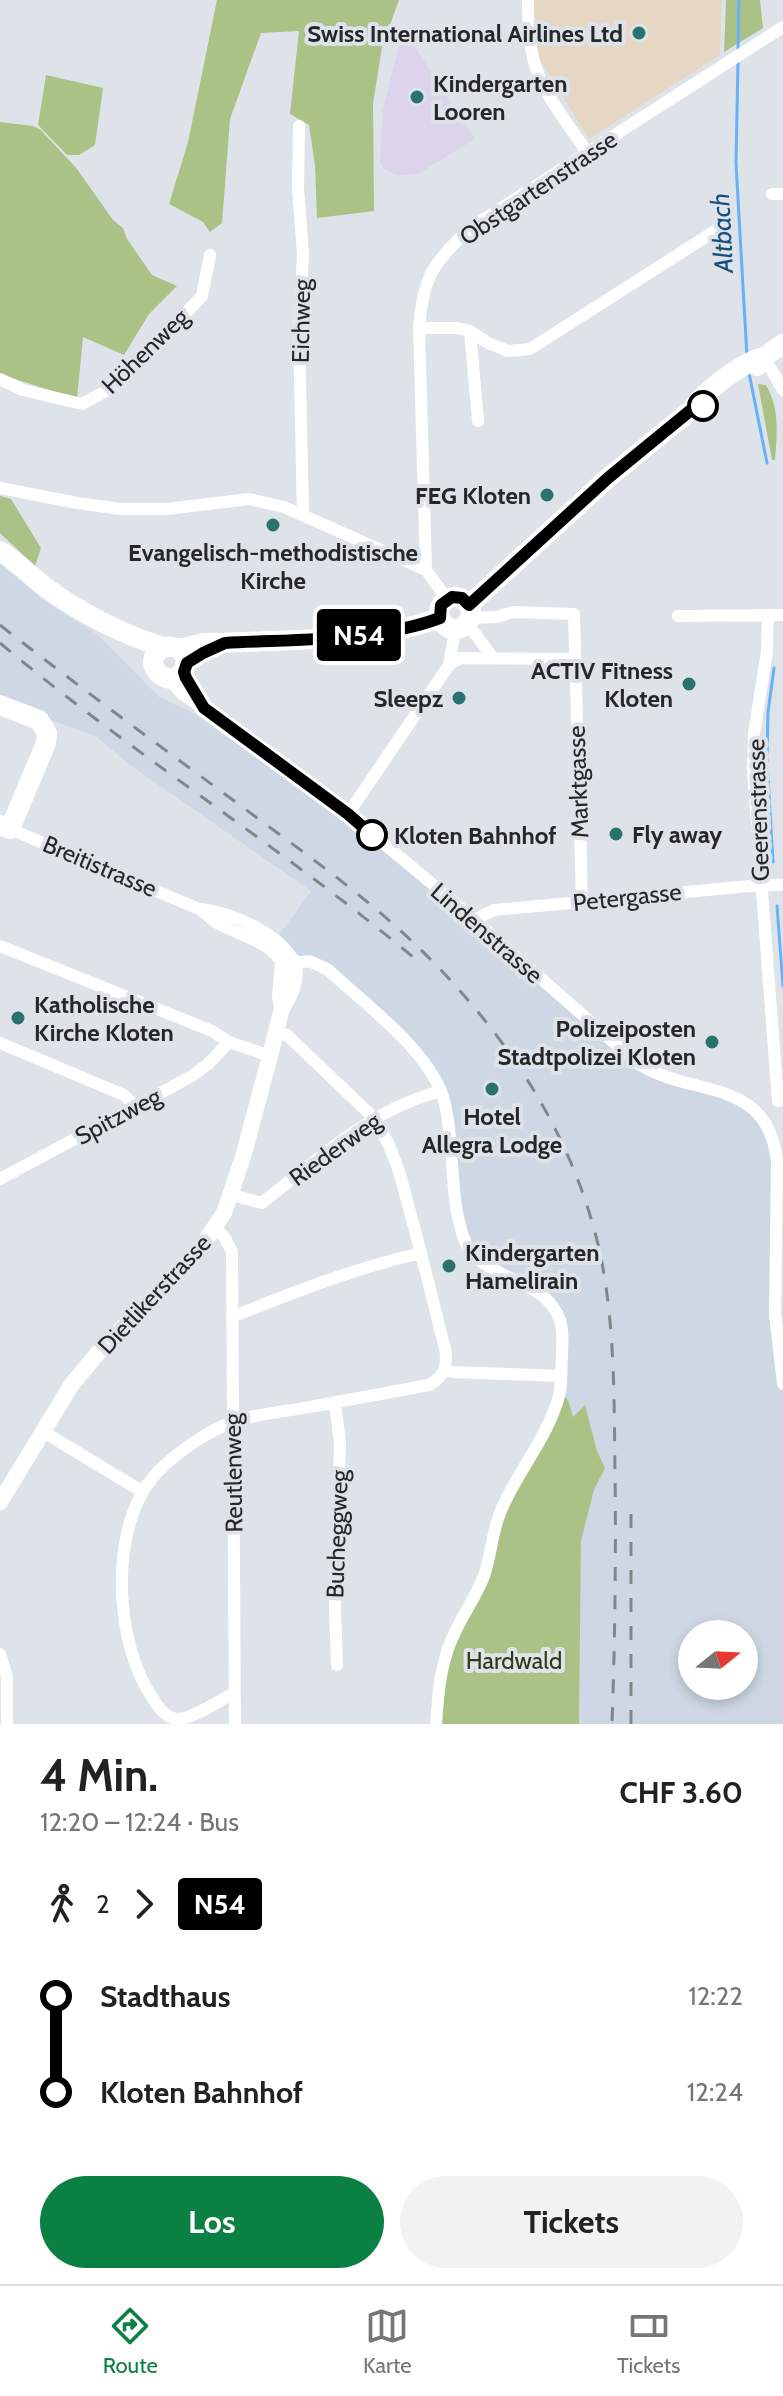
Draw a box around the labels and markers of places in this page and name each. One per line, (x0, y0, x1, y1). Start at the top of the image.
place label: Swiss International Airlines Ltd (307, 19, 623, 48)
marker: Swiss International Airlines Ltd (630, 24, 648, 42)
place label: Kindergarten Looren (433, 69, 567, 126)
marker: Kindergarten Looren (408, 88, 426, 106)
unlabelled marker (688, 391, 718, 421)
place label: FEG Kloten (415, 481, 531, 510)
marker: FEG Kloten (538, 486, 556, 504)
marker: Evangelisch-methodistische Kirche (264, 516, 282, 534)
place label: Evangelisch-methodistische Kirche (128, 538, 418, 595)
place label: ACTIV Fitness Kloten (531, 656, 673, 713)
marker: ACTIV Fitness Kloten (680, 675, 698, 693)
place label: Sleepz (373, 684, 443, 713)
marker: Sleepz (450, 689, 468, 707)
marker: Kloten Bahnhof (357, 820, 387, 850)
place label: Fly away (632, 820, 722, 849)
place label: Kloten Bahnhof (394, 821, 556, 850)
marker: Fly away (607, 825, 625, 843)
place label: Katholische Kirche Kloten (34, 990, 174, 1047)
marker: Katholische Kirche Kloten (9, 1009, 27, 1027)
place label: Polizeiposten Stadtpolizei Kloten (497, 1014, 696, 1071)
marker: Polizeiposten Stadtpolizei Kloten (703, 1033, 721, 1051)
marker: Hotel Allegra Lodge (483, 1080, 501, 1098)
place label: Hotel Allegra Lodge (422, 1102, 562, 1159)
place label: Kindergarten Hamelirain (465, 1238, 599, 1295)
marker: Kindergarten Hamelirain (440, 1257, 458, 1275)

